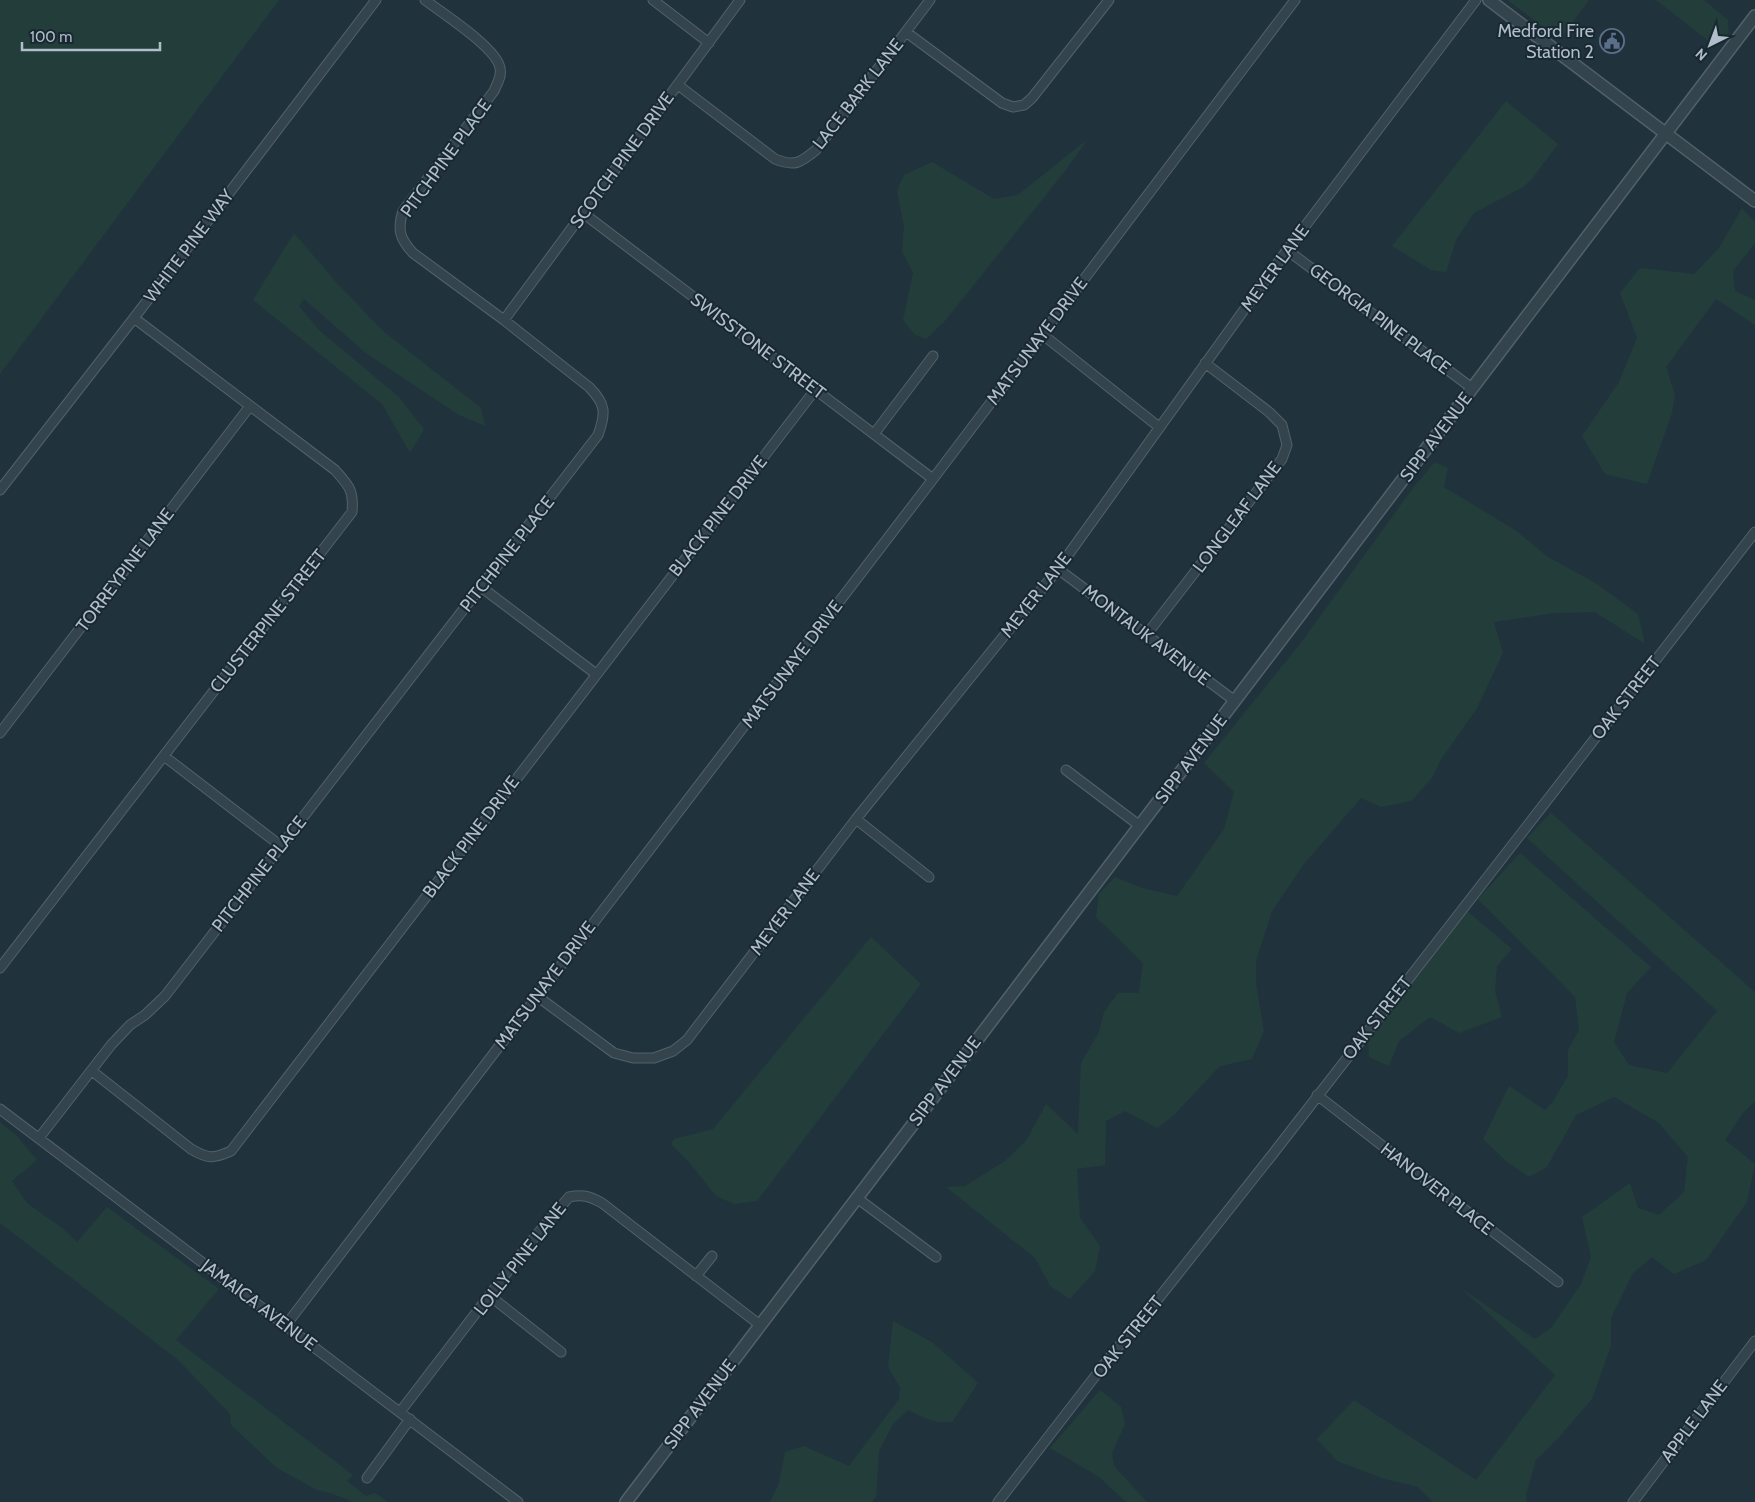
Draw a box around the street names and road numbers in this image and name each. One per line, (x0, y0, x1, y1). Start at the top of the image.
street label: LACE BARK LANE (808, 34, 908, 154)
street label: SCOTCH PINE DRIVE (565, 88, 679, 232)
street label: PITCHPINE PLACE (396, 95, 496, 221)
street label: WHITE PINE WAY (139, 184, 239, 307)
street label: MEYER LANE (1236, 220, 1314, 316)
street label: GEORGIA PINE PLACE (1305, 259, 1455, 379)
street label: MATSUNAYE DRIVE (982, 273, 1092, 409)
street label: SWISSTONE STREET (686, 288, 830, 404)
street label: SIPP AVENUE (1395, 388, 1477, 486)
street label: BLACK PINE DRIVE (664, 451, 772, 581)
street label: LONGLEAF LANE (1188, 457, 1286, 577)
street label: PITCHPINE PLACE (455, 492, 559, 616)
street label: TORREYPINE LANE (71, 504, 179, 636)
street label: CLUSTERPINE STREET (205, 545, 331, 697)
street label: MEYER LANE (996, 548, 1076, 642)
street label: MONTAUK AVENUE (1078, 580, 1214, 690)
street label: MATSUNAYE DRIVE (737, 596, 847, 732)
street label: OAK STREET (1587, 652, 1666, 744)
street label: SIPP AVENUE (1150, 710, 1232, 808)
street label: BLACK PINE DRIVE (418, 772, 524, 902)
street label: PITCHPINE PLACE (207, 812, 311, 936)
street label: MEYER LANE (745, 865, 825, 959)
street label: MATSUNAYE DRIVE (490, 917, 600, 1053)
street label: OAK STREET (1338, 972, 1417, 1064)
street label: SIPP AVENUE (904, 1032, 986, 1130)
street label: HANOVER PLACE (1376, 1138, 1498, 1240)
street label: LOLLY PINE LANE (469, 1198, 571, 1320)
street label: JAMAICA AVENUE (196, 1254, 321, 1356)
street label: OAK STREET (1088, 1291, 1168, 1383)
street label: SIPP AVENUE (659, 1355, 741, 1453)
street label: APPLE LANE (1656, 1375, 1732, 1467)

